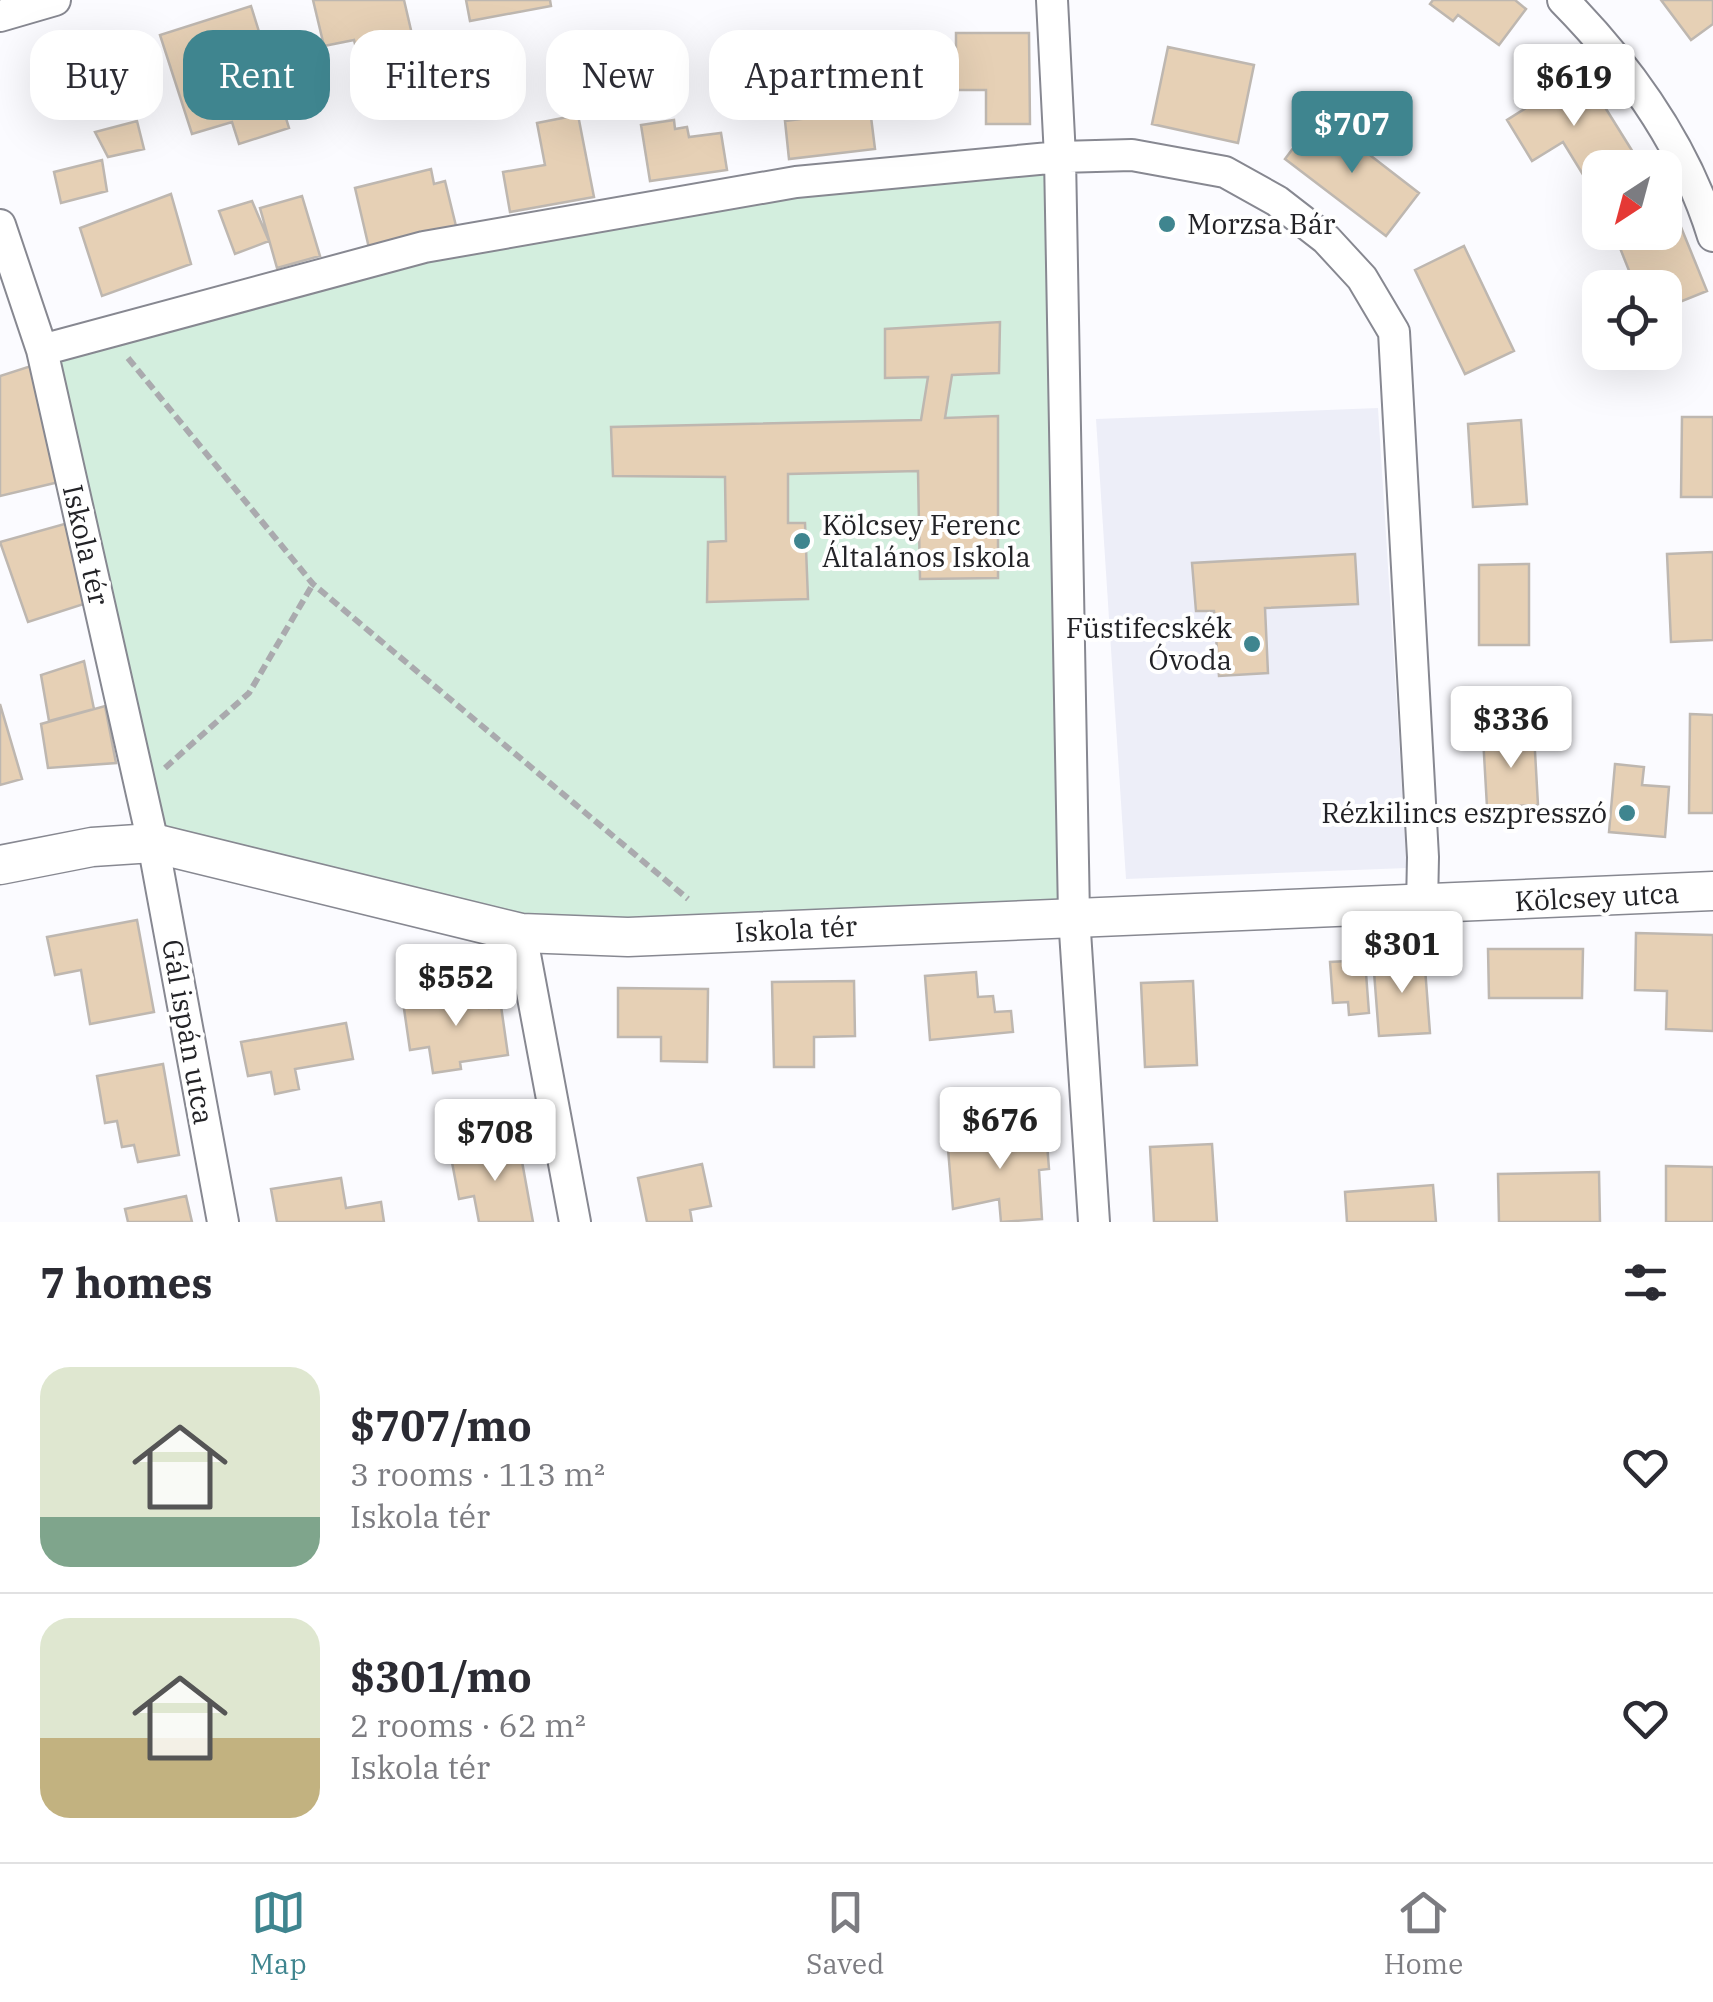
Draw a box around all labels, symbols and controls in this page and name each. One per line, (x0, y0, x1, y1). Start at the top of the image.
chip: Buy (30, 30, 163, 120)
chip: Rent (183, 30, 330, 120)
chip: Filters (350, 30, 526, 120)
chip: New (546, 30, 689, 120)
chip: Apartment (709, 30, 959, 120)
pin: $619 (1515, 44, 1633, 129)
text: $619 (1536, 55, 1612, 97)
pin: $707 (1293, 91, 1411, 176)
text: $707 (1314, 102, 1390, 144)
north arrow (1582, 150, 1682, 250)
map controls (1582, 150, 1682, 370)
place label: Morzsa Bár (1187, 205, 1336, 242)
marker: Morzsa Bár (1156, 213, 1178, 235)
button: locate (1582, 270, 1682, 370)
street label: Iskola tér (55, 481, 118, 609)
place label: Kölcsey Ferenc Általános Iskola (822, 506, 1031, 575)
marker: Kölcsey Ferenc Általános Iskola (791, 530, 813, 552)
place label: Füstifecskék Óvoda (1066, 609, 1233, 678)
marker: Füstifecskék Óvoda (1241, 633, 1263, 655)
pin: $336 (1452, 686, 1570, 771)
text: $336 (1473, 697, 1549, 739)
place label: Rézkilincs eszpresszó (1321, 794, 1607, 831)
marker: Rézkilincs eszpresszó (1616, 802, 1638, 824)
street label: Kölcsey utca (1514, 874, 1680, 919)
street label: Iskola tér (734, 907, 859, 950)
pin: $301 (1343, 911, 1461, 996)
text: $301 (1364, 922, 1440, 964)
street label: Gál ispán utca (154, 937, 223, 1127)
pin: $552 (397, 944, 515, 1029)
text: $552 (418, 955, 494, 997)
pin: $676 (941, 1087, 1059, 1172)
text: $676 (962, 1098, 1038, 1140)
pin: $708 (436, 1099, 554, 1184)
text: $708 (457, 1110, 533, 1152)
text: 7 homes (40, 1255, 213, 1310)
icon: filters (1618, 1255, 1673, 1310)
text: $707/mo (350, 1398, 532, 1453)
icon: home (120, 1407, 240, 1527)
icon: heart (1618, 1440, 1673, 1495)
text: 3 rooms · 113 m² (350, 1453, 605, 1495)
text: Iskola tér (350, 1495, 490, 1537)
text: $301/mo (350, 1649, 532, 1704)
icon: home (120, 1658, 240, 1778)
icon: heart (1618, 1691, 1673, 1746)
text: 2 rooms · 62 m² (350, 1704, 586, 1746)
text: Iskola tér (350, 1746, 490, 1788)
tab: Map (250, 1885, 307, 1982)
tab: Saved (806, 1885, 884, 1982)
tab: Home (1384, 1885, 1463, 1982)

